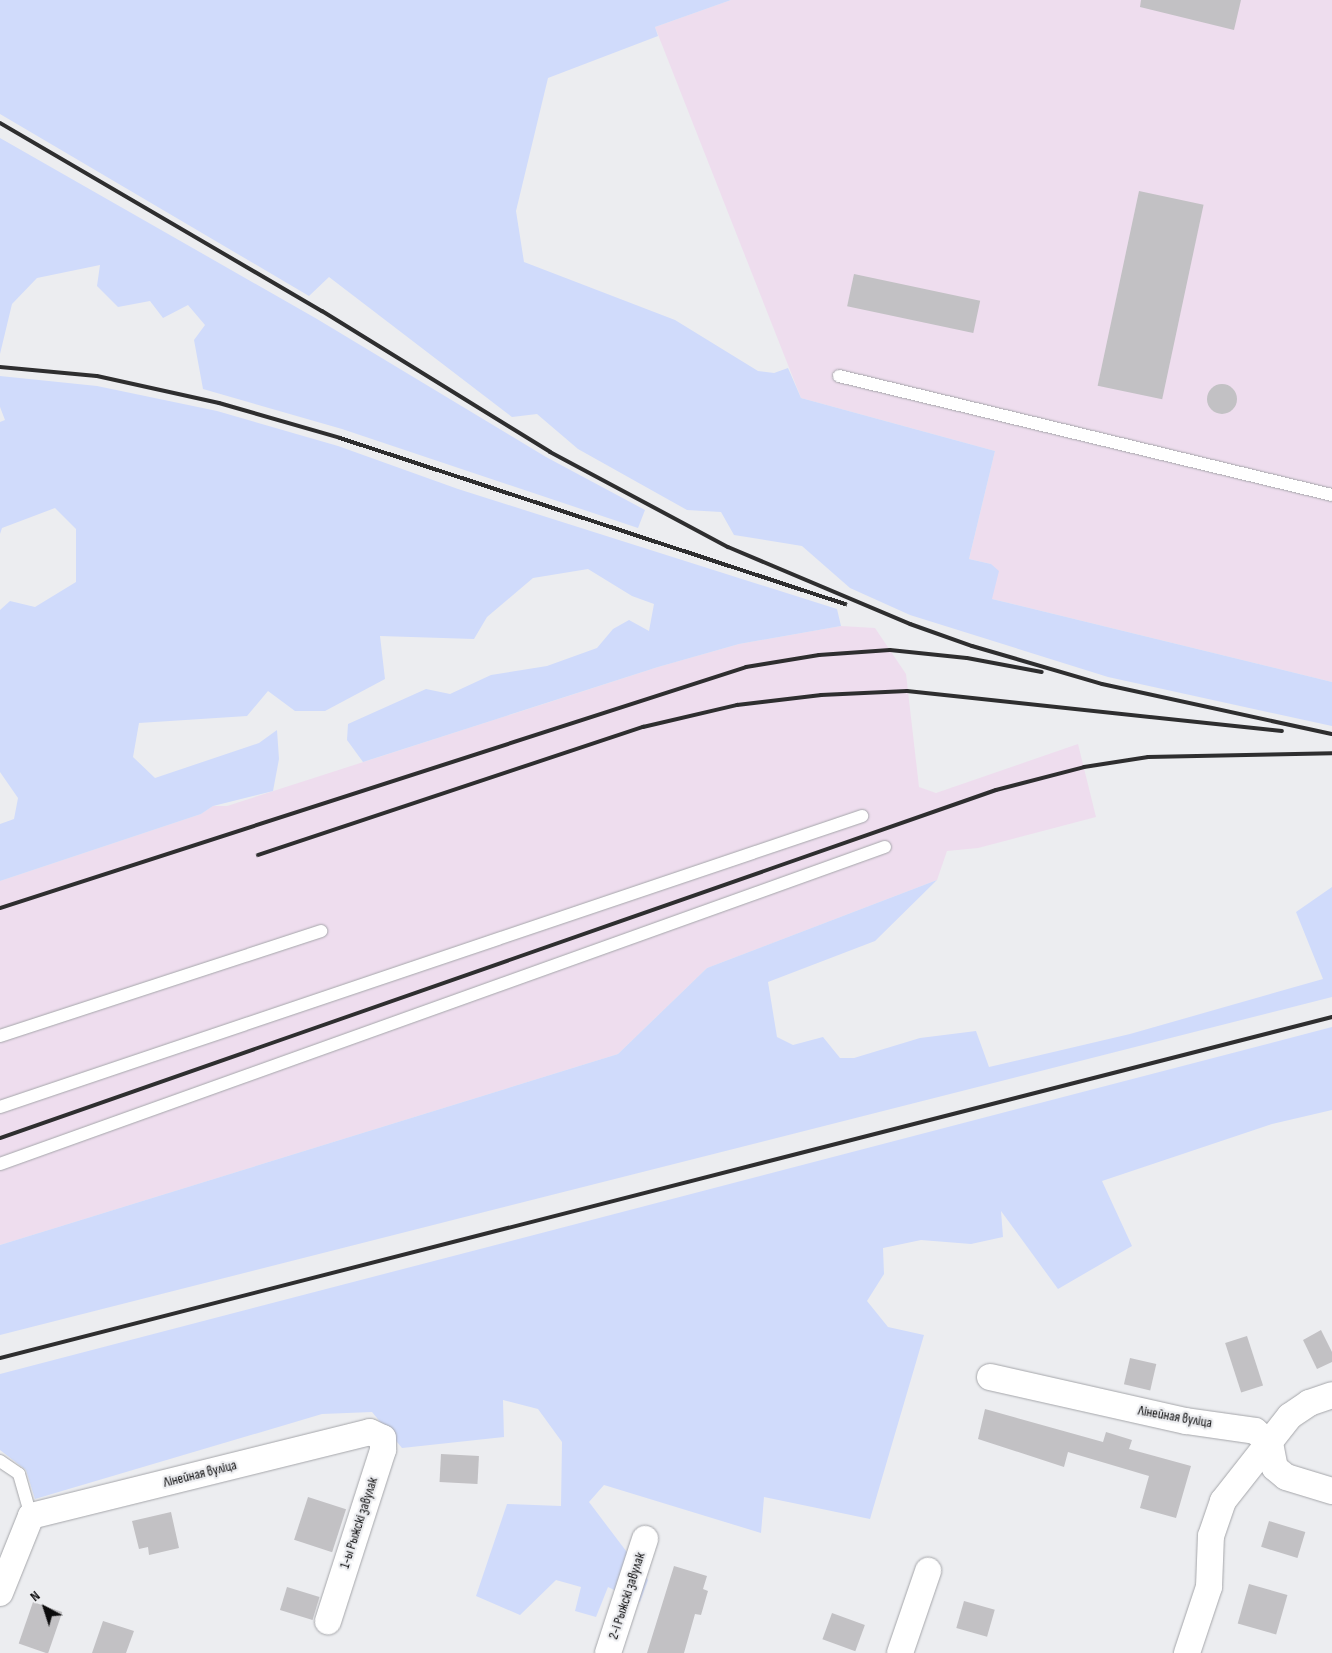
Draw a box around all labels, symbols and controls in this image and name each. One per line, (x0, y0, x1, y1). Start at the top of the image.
street label: Лінейная вуліца (1137, 1402, 1213, 1432)
street label: Лінейная вуліца (162, 1457, 238, 1491)
street label: 1-ы Рыжскі завулак (336, 1475, 382, 1571)
street label: 2-і Рыжскі завулак (605, 1551, 649, 1641)
north arrow (20, 1583, 70, 1633)
text: N (27, 1587, 43, 1605)

